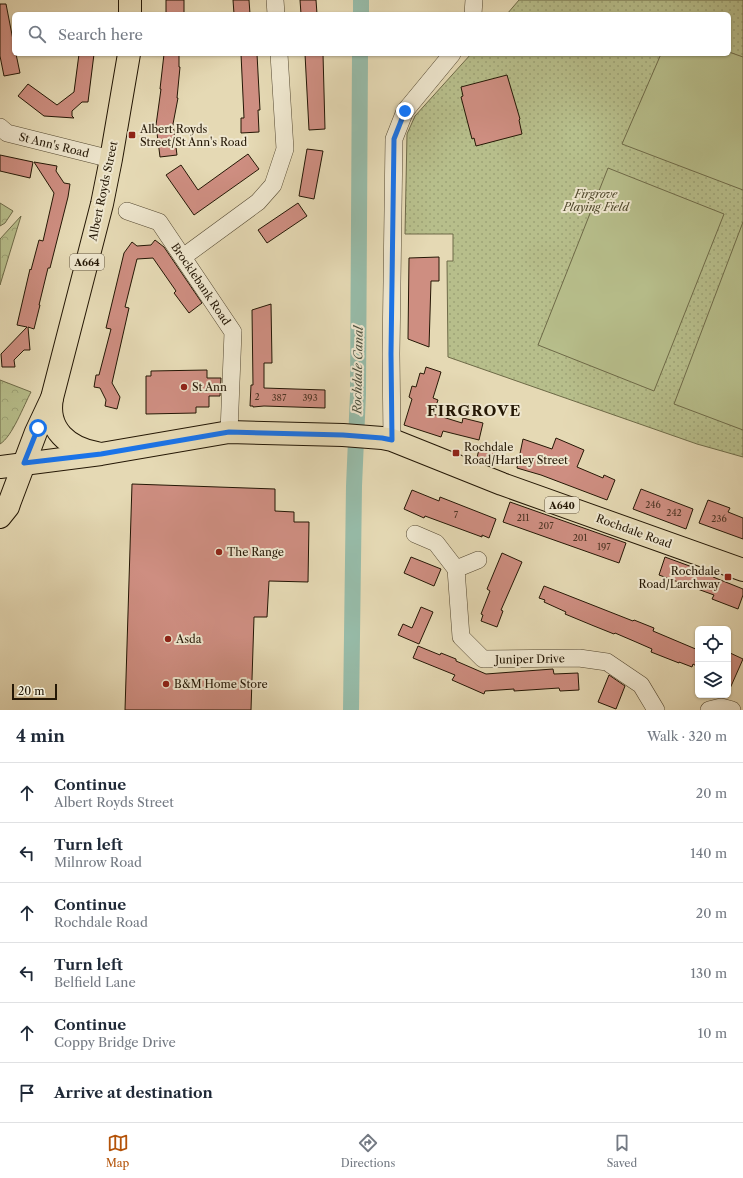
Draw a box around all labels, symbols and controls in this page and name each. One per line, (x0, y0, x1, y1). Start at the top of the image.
search box (12, 12, 731, 56)
icon: search (26, 23, 48, 45)
text: Search here (58, 25, 143, 44)
route end (396, 102, 414, 120)
place label: Albert Royds Street/St Ann's Road (139, 122, 247, 149)
street label: St Ann's Road (17, 130, 91, 161)
marker: Albert Royds Street/St Ann's Road (127, 130, 137, 140)
street label: Albert Royds Street (85, 140, 120, 243)
park label: Firgrove Playing Field (562, 187, 630, 214)
street label: Brocklebank Road (168, 240, 234, 328)
road number: A664 (70, 254, 104, 270)
water label: Rochdale Canal (349, 325, 366, 415)
place label: St Ann (192, 380, 227, 394)
marker: St Ann (179, 382, 189, 392)
house number: 2 (254, 391, 260, 402)
house number: 387 (272, 392, 287, 403)
house number: 393 (302, 392, 318, 403)
district label: FIRGROVE (427, 401, 521, 420)
route start (29, 419, 47, 437)
place label: Rochdale Road/Hartley Street (464, 440, 568, 467)
marker: Rochdale Road/Hartley Street (451, 448, 461, 458)
road number: A640 (545, 497, 579, 513)
house number: 246 (645, 499, 661, 510)
house number: 242 (666, 507, 682, 518)
house number: 7 (454, 509, 459, 520)
street label: Rochdale Road (594, 511, 674, 551)
house number: 211 (517, 512, 530, 523)
house number: 236 (711, 513, 727, 524)
house number: 207 (538, 520, 554, 531)
house number: 201 (573, 532, 588, 543)
house number: 197 (597, 541, 611, 552)
place label: The Range (227, 545, 284, 559)
marker: The Range (214, 547, 224, 557)
place label: Rochdale Road/Larchway (639, 564, 721, 591)
marker: Rochdale Road/Larchway (723, 572, 733, 582)
map controls (695, 626, 731, 698)
button: locate (695, 626, 731, 662)
place label: Asda (175, 632, 202, 646)
marker: Asda (163, 634, 173, 644)
street label: Juniper Drive (493, 651, 565, 667)
button: layers (695, 662, 731, 698)
place label: B&M Home Store (174, 677, 268, 691)
marker: B&M Home Store (161, 679, 171, 689)
scale bar (12, 682, 57, 701)
text: 20 m (18, 684, 44, 698)
text: 4 min (16, 726, 65, 746)
text: Walk · 320 m (647, 728, 727, 744)
text: Continue (54, 775, 126, 794)
icon: ahead (16, 782, 38, 804)
text: 20 m (696, 785, 727, 801)
text: Albert Royds Street (54, 794, 174, 810)
text: Turn left (54, 835, 123, 854)
icon: left (16, 842, 38, 864)
text: 140 m (690, 845, 727, 861)
text: Milnrow Road (54, 854, 142, 870)
text: Continue (54, 895, 126, 914)
icon: ahead (16, 902, 38, 924)
text: 20 m (696, 905, 727, 921)
text: Rochdale Road (54, 914, 148, 930)
text: Turn left (54, 955, 123, 974)
icon: left (16, 962, 38, 984)
text: 130 m (691, 965, 727, 981)
text: Belfield Lane (54, 974, 136, 990)
text: Continue (54, 1015, 126, 1034)
icon: ahead (16, 1022, 38, 1044)
text: 10 m (698, 1025, 727, 1041)
text: Coppy Bridge Drive (54, 1034, 176, 1050)
icon: arrive (16, 1082, 38, 1104)
text: Arrive at destination (54, 1083, 213, 1102)
tab: Map (106, 1132, 129, 1170)
tab: Directions (341, 1132, 395, 1170)
tab: Saved (607, 1132, 637, 1170)

